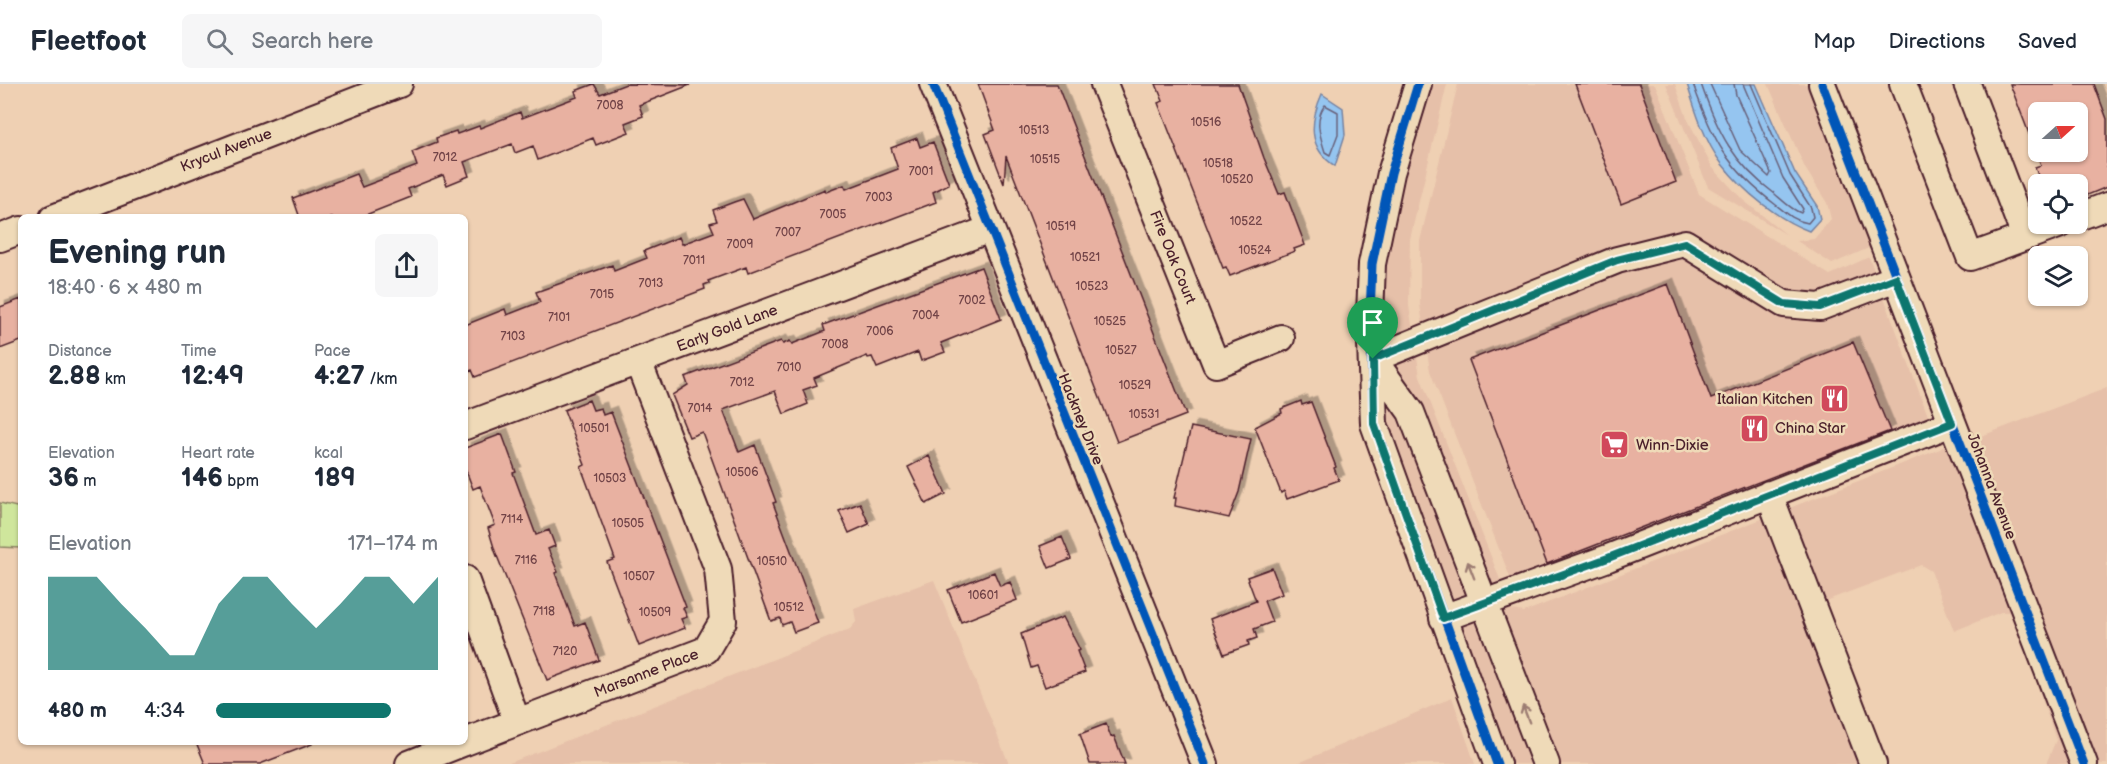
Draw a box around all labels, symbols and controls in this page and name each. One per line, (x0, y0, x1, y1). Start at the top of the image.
search box (182, 14, 602, 68)
text: Fleetfoot (30, 25, 146, 58)
icon: search (203, 25, 236, 58)
text: Search here (251, 28, 373, 55)
text: Map (1813, 29, 1856, 54)
text: Directions (1889, 29, 1985, 54)
text: Saved (2018, 29, 2077, 54)
house number: 7008 (596, 98, 624, 113)
north arrow (2028, 102, 2088, 162)
map controls (2028, 102, 2088, 306)
house number: 10516 (1191, 115, 1221, 130)
house number: 10513 (1019, 123, 1049, 138)
street label: Krycul Avenue (178, 124, 275, 177)
house number: 7012 (433, 150, 457, 165)
house number: 10515 (1030, 152, 1060, 167)
house number: 10518 (1203, 156, 1233, 171)
house number: 7001 (909, 164, 933, 179)
house number: 10520 (1221, 172, 1253, 187)
button: locate (2028, 174, 2088, 234)
house number: 7003 (865, 190, 893, 205)
house number: 7005 (820, 207, 847, 222)
street label: Fire Oak Court (1145, 208, 1200, 307)
house number: 10522 (1230, 214, 1262, 229)
house number: 10519 (1046, 219, 1076, 234)
house number: 7007 (775, 225, 801, 240)
text: Evening run (48, 233, 226, 273)
button: share (375, 234, 438, 297)
house number: 7009 (727, 237, 754, 252)
house number: 10524 (1239, 243, 1272, 258)
button: layers (2028, 246, 2088, 306)
house number: 10521 (1070, 250, 1100, 265)
house number: 7011 (683, 253, 705, 268)
text: 18:40 · 6 × 480 m (48, 276, 202, 300)
house number: 7013 (639, 276, 663, 291)
house number: 10523 (1076, 279, 1108, 294)
house number: 7015 (590, 287, 614, 302)
house number: 7002 (958, 293, 986, 308)
pin (1347, 297, 1398, 359)
street label: Early Gold Lane (674, 300, 780, 356)
icon: arrive (1356, 306, 1389, 339)
house number: 7004 (912, 308, 940, 323)
house number: 7101 (548, 310, 570, 325)
house number: 10525 (1094, 314, 1126, 329)
house number: 7006 (866, 324, 894, 339)
house number: 7103 (501, 329, 525, 344)
house number: 7008 (821, 337, 849, 352)
text: Distance (48, 342, 112, 361)
text: Time (181, 342, 216, 361)
text: Pace (314, 342, 350, 361)
house number: 10527 (1105, 343, 1137, 358)
house number: 7010 (777, 360, 801, 375)
text: 2.88 (48, 361, 101, 392)
text: 12:49 (181, 361, 244, 392)
text: 4:27 (314, 361, 365, 392)
text: km (101, 370, 126, 389)
text: /km (365, 370, 397, 389)
street label: Hackney Drive (1054, 371, 1108, 468)
house number: 7012 (730, 375, 754, 390)
house number: 10529 (1119, 378, 1151, 393)
restaurant icon: Italian Kitchen (1818, 383, 1850, 415)
place label: Italian Kitchen (1717, 390, 1813, 409)
house number: 7014 (688, 401, 713, 416)
house number: 10531 (1129, 407, 1159, 422)
restaurant icon: China Star (1738, 412, 1770, 444)
place label: China Star (1775, 419, 1846, 438)
house number: 10501 (579, 421, 609, 436)
supermarket icon: Winn-Dixie (1599, 429, 1631, 461)
street label: Johanna Avenue (1962, 430, 2021, 542)
place label: Winn-Dixie (1636, 436, 1709, 455)
text: Elevation (48, 444, 115, 463)
text: Heart rate (181, 444, 255, 463)
text: kcal (314, 444, 343, 463)
text: 36 (48, 463, 79, 494)
text: 146 (181, 463, 223, 494)
text: 189 (314, 463, 356, 494)
house number: 10506 (726, 465, 758, 480)
house number: 10503 (593, 471, 627, 486)
text: m (79, 472, 97, 491)
text: bpm (223, 472, 259, 491)
house number: 7114 (501, 512, 524, 527)
house number: 10505 (612, 516, 644, 531)
text: Elevation (48, 532, 131, 556)
text: 171–174 m (348, 532, 438, 556)
house number: 7116 (515, 553, 537, 568)
house number: 10510 (757, 554, 787, 569)
one-way arrow (1464, 561, 1475, 580)
house number: 10507 (623, 569, 655, 584)
house number: 10601 (968, 588, 998, 603)
house number: 10512 (774, 600, 804, 615)
house number: 7118 (533, 604, 555, 619)
house number: 10509 (639, 605, 671, 620)
house number: 7120 (553, 644, 577, 659)
street label: Marsanne Place (591, 645, 701, 702)
text: 480 m (48, 699, 107, 723)
text: 4:34 (144, 699, 185, 723)
one-way arrow (1520, 705, 1531, 724)

